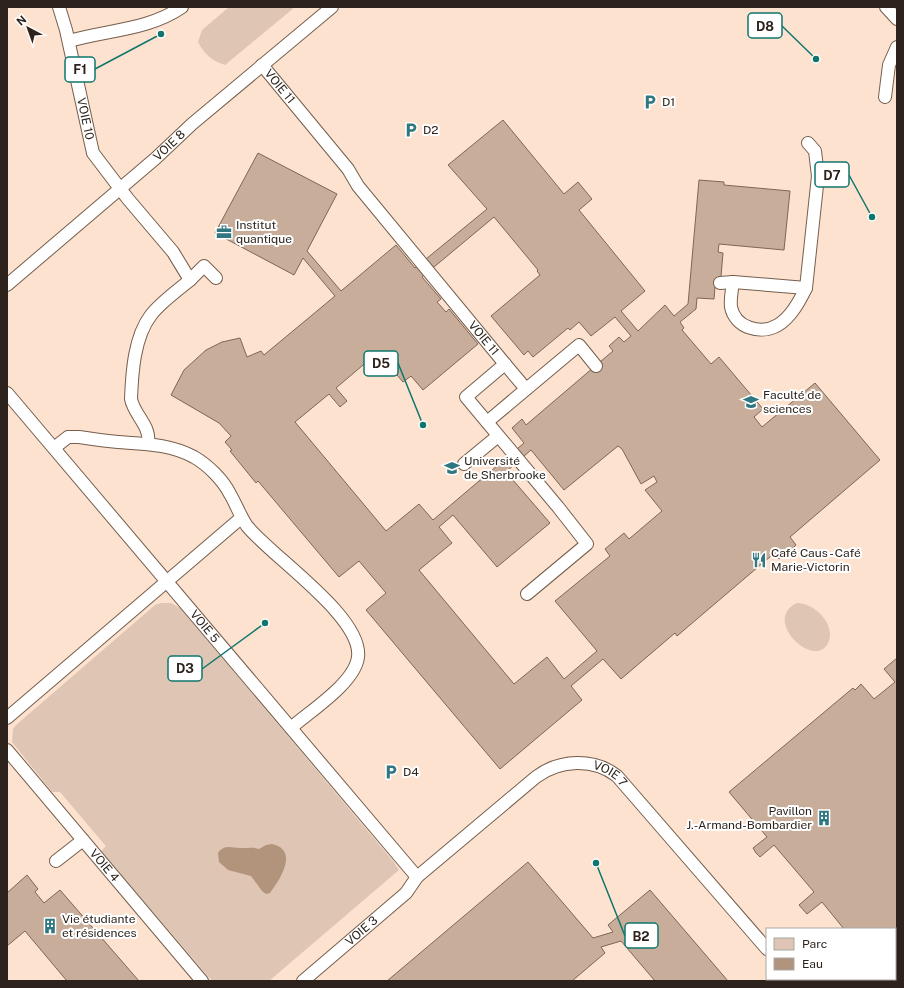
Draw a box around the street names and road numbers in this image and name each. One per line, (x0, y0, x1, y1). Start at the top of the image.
street label: VOIE 11 (262, 67, 298, 107)
street label: VOIE 10 (74, 96, 97, 141)
street label: VOIE 8 (151, 127, 188, 164)
street label: VOIE 11 (465, 318, 502, 358)
street label: VOIE 5 (187, 607, 223, 646)
street label: VOIE 7 (592, 758, 630, 789)
street label: VOIE 4 (87, 846, 122, 885)
street label: VOIE 3 (343, 913, 381, 949)

